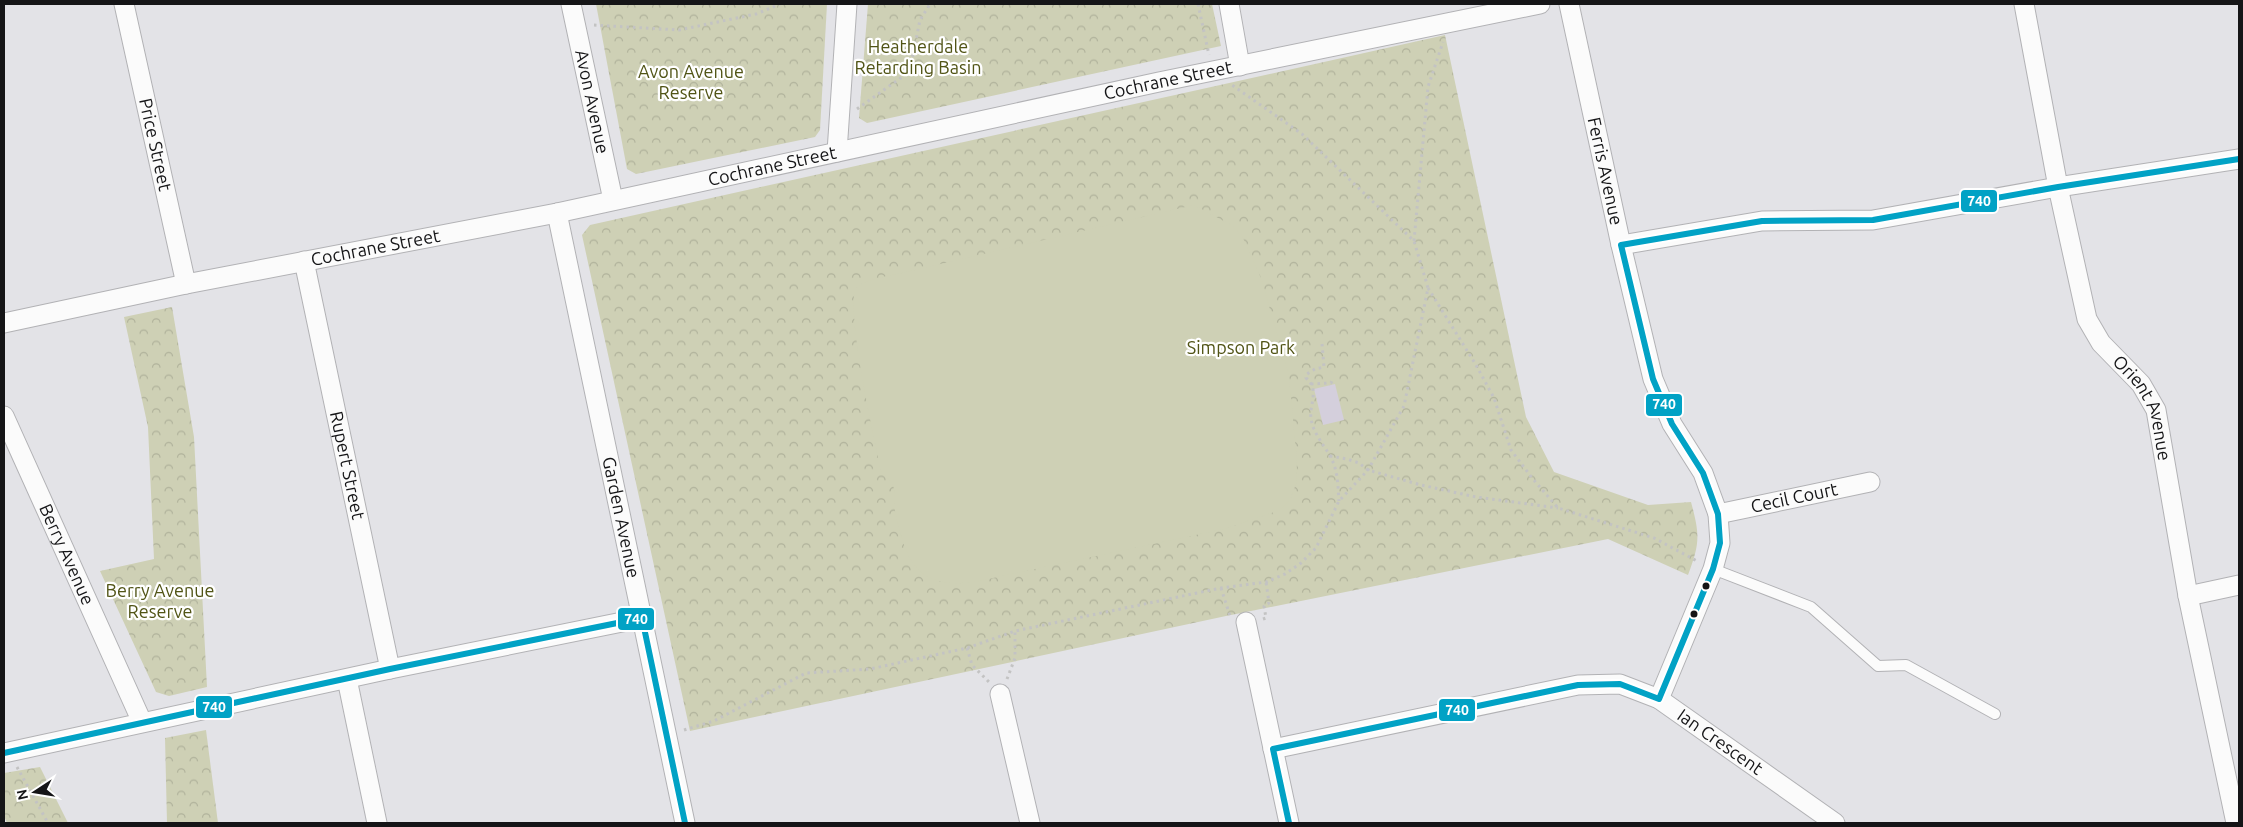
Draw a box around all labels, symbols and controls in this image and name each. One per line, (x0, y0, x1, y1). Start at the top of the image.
park label: Heatherdale Retarding Basin (854, 36, 982, 77)
street label: Avon Avenue (572, 48, 614, 155)
street label: Cochrane Street (1102, 56, 1234, 103)
park label: Avon Avenue Reserve (638, 61, 744, 102)
street label: Price Street (136, 96, 176, 193)
street label: Ferris Avenue (1585, 115, 1627, 227)
street label: Cochrane Street (706, 142, 838, 189)
line badge: 740 (1960, 189, 1998, 213)
text: 740 (1967, 193, 1991, 209)
street label: Cochrane Street (309, 225, 441, 269)
park label: Simpson Park (1187, 337, 1295, 357)
street label: Orient Avenue (2109, 351, 2176, 462)
line badge: 740 (1645, 393, 1683, 417)
text: 740 (1652, 396, 1676, 412)
street label: Rupert Street (327, 409, 369, 521)
street label: Garden Avenue (599, 455, 644, 580)
street label: Cecil Court (1749, 478, 1839, 516)
street label: Berry Avenue (36, 500, 99, 608)
park label: Berry Avenue Reserve (106, 580, 214, 621)
unlabelled marker (1701, 581, 1711, 591)
line badge: 740 (617, 607, 655, 631)
unlabelled marker (1689, 609, 1699, 619)
text: 740 (624, 611, 648, 627)
line badge: 740 (195, 695, 233, 719)
line badge: 740 (1438, 698, 1476, 722)
text: 740 (202, 699, 226, 715)
text: 740 (1445, 702, 1469, 718)
street label: Ian Crescent (1674, 704, 1767, 778)
north arrow (10, 767, 60, 817)
text: N (13, 788, 31, 801)

